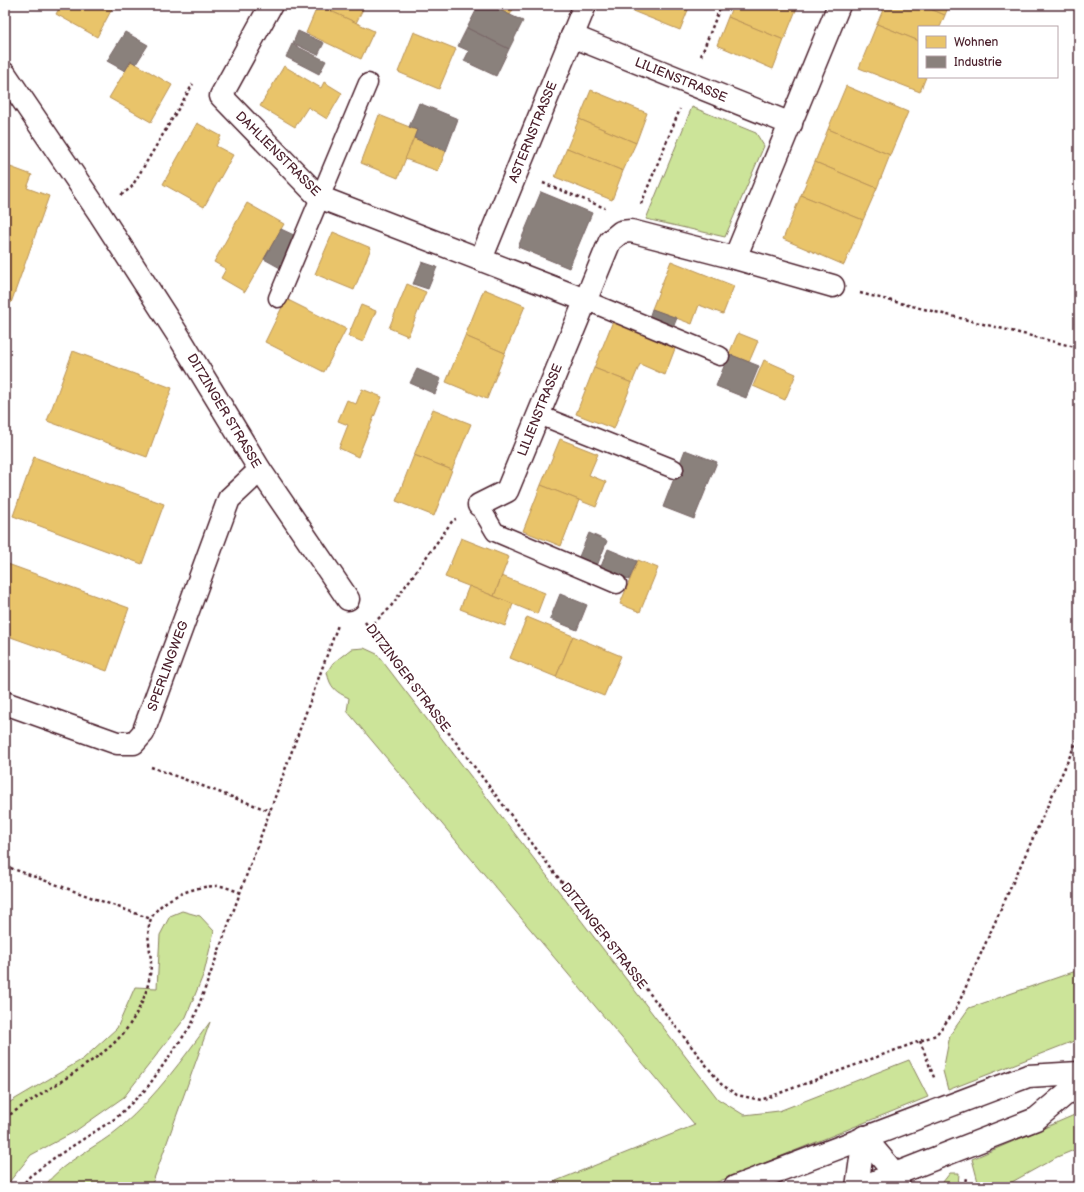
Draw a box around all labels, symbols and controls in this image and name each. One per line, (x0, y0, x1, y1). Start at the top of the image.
legend (918, 26, 1058, 78)
text: Wohnen (954, 35, 999, 50)
street label: LILIENSTRASSE (632, 54, 730, 106)
text: Industrie (954, 55, 1002, 70)
street label: ASTERNSTRASSE (505, 79, 561, 185)
street label: DAHLIENSTRASSE (232, 108, 324, 200)
street label: DITZINGER STRASSE (183, 351, 265, 472)
street label: LILIENSTRASSE (514, 361, 566, 459)
street label: SPERLINGWEG (144, 618, 192, 713)
street label: DITZINGER STRASSE (362, 621, 454, 735)
street label: DITZINGER STRASSE (557, 880, 651, 993)

